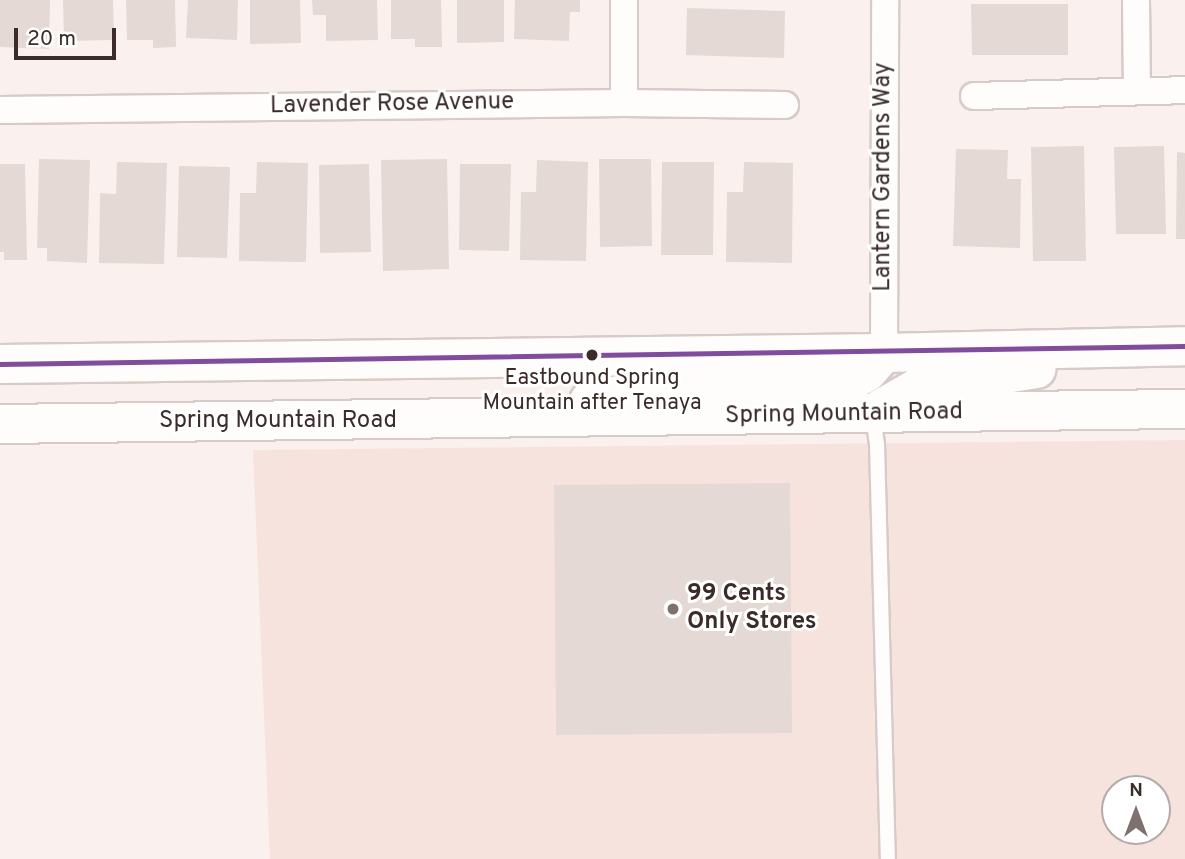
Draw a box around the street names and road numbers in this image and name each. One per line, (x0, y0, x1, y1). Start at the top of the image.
street label: Lantern Gardens Way (870, 62, 898, 292)
street label: Lavender Rose Avenue (269, 88, 515, 122)
street label: Spring Mountain Road (725, 399, 963, 431)
street label: Spring Mountain Road (159, 408, 397, 436)

